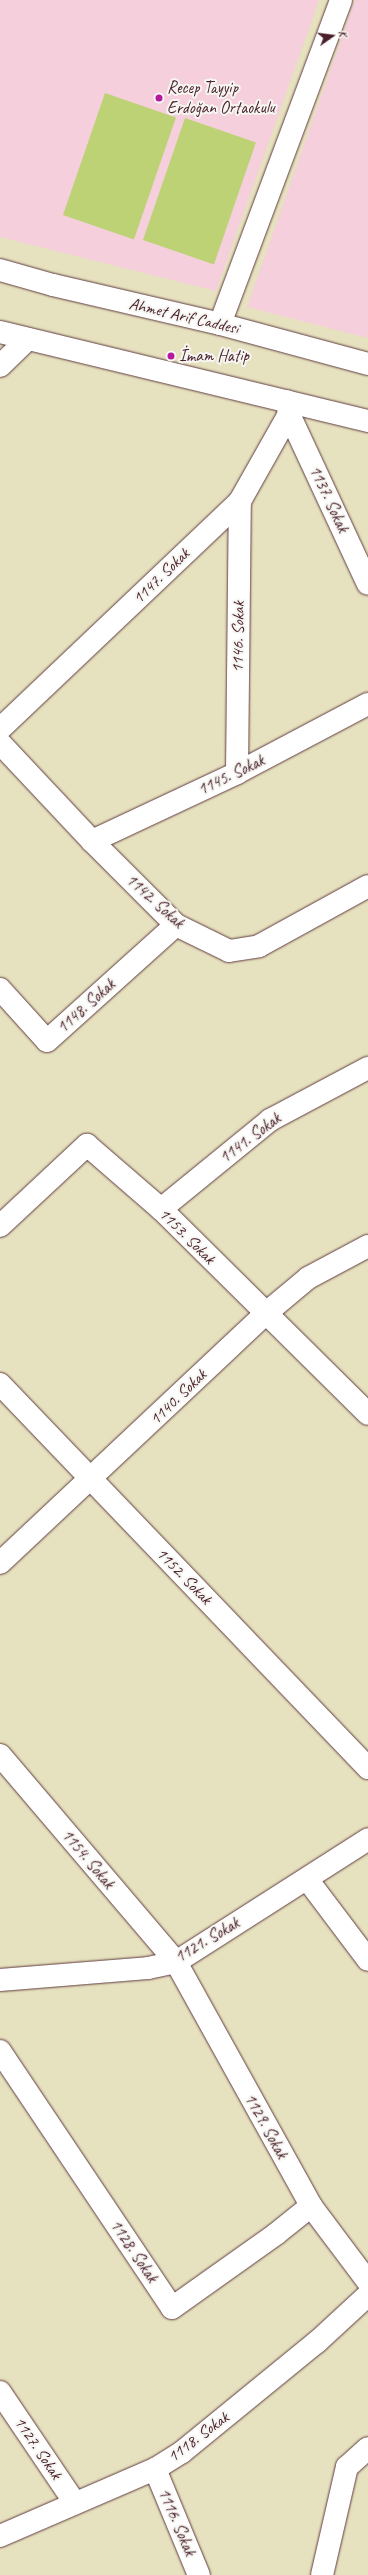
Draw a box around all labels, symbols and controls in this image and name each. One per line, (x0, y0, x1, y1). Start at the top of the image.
north arrow (312, 16, 352, 56)
text: K (336, 29, 351, 38)
place label: Recep Tayyip Erdoğan Ortaokulu (167, 78, 275, 118)
marker: Recep Tayyip Erdoğan Ortaokulu (154, 93, 164, 103)
street label: Ahmet Arif Caddesi (127, 293, 241, 339)
place label: İmam Hatip (179, 346, 249, 366)
marker: İmam Hatip (166, 351, 176, 361)
street label: 1137. Sokak (305, 462, 353, 536)
street label: 1147. Sokak (128, 544, 194, 608)
street label: 1146. Sokak (227, 601, 249, 673)
street label: 1145. Sokak (194, 750, 268, 800)
street label: 1142. Sokak (122, 870, 188, 932)
street label: 1148. Sokak (53, 975, 119, 1037)
street label: 1141. Sokak (215, 1108, 285, 1168)
street label: 1153. Sokak (155, 1204, 219, 1268)
street label: 1140. Sokak (145, 1365, 211, 1429)
street label: 1152. Sokak (152, 1543, 216, 1609)
street label: 1154. Sokak (57, 1825, 119, 1893)
street label: 1121. Sokak (171, 1913, 243, 1967)
street label: 1129. Sokak (240, 2090, 292, 2162)
street label: 1128. Sokak (106, 2216, 162, 2286)
street label: 1118. Sokak (163, 2407, 233, 2467)
street label: 1127. Sokak (10, 2413, 66, 2483)
street label: 1116. Sokak (154, 2485, 200, 2559)

